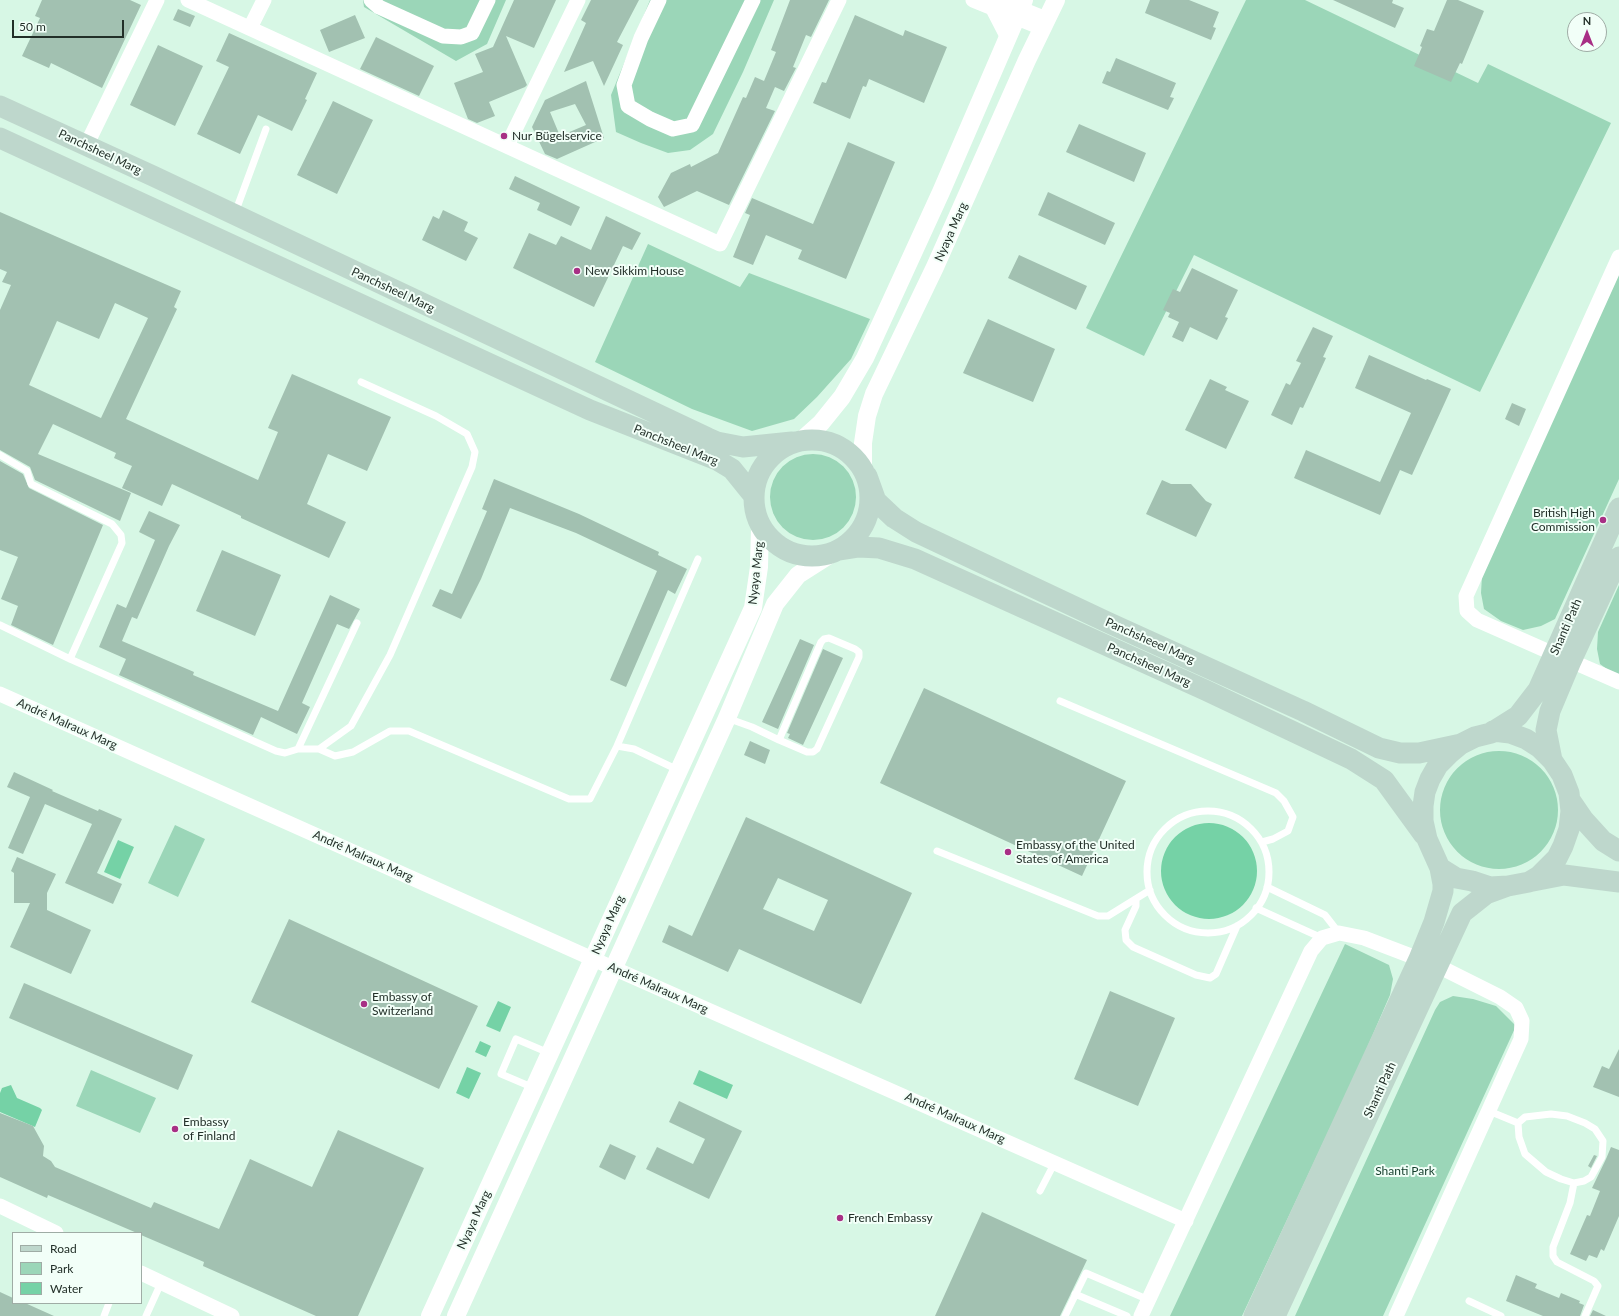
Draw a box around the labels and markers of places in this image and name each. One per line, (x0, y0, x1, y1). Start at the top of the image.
place label: Nur Bügelservice (512, 129, 602, 143)
marker: Nur Bügelservice (499, 131, 509, 141)
place label: New Sikkim House (585, 264, 684, 278)
marker: New Sikkim House (572, 266, 582, 276)
place label: British High Commission (1531, 506, 1595, 534)
marker: British High Commission (1598, 515, 1608, 525)
place label: Embassy of the United States of America (1016, 838, 1135, 866)
marker: Embassy of the United States of America (1003, 847, 1013, 857)
place label: Embassy of Switzerland (372, 990, 433, 1018)
marker: Embassy of Switzerland (359, 999, 369, 1009)
place label: Embassy of Finland (183, 1115, 235, 1143)
marker: Embassy of Finland (170, 1124, 180, 1134)
place label: French Embassy (848, 1211, 933, 1225)
marker: French Embassy (835, 1213, 845, 1223)

